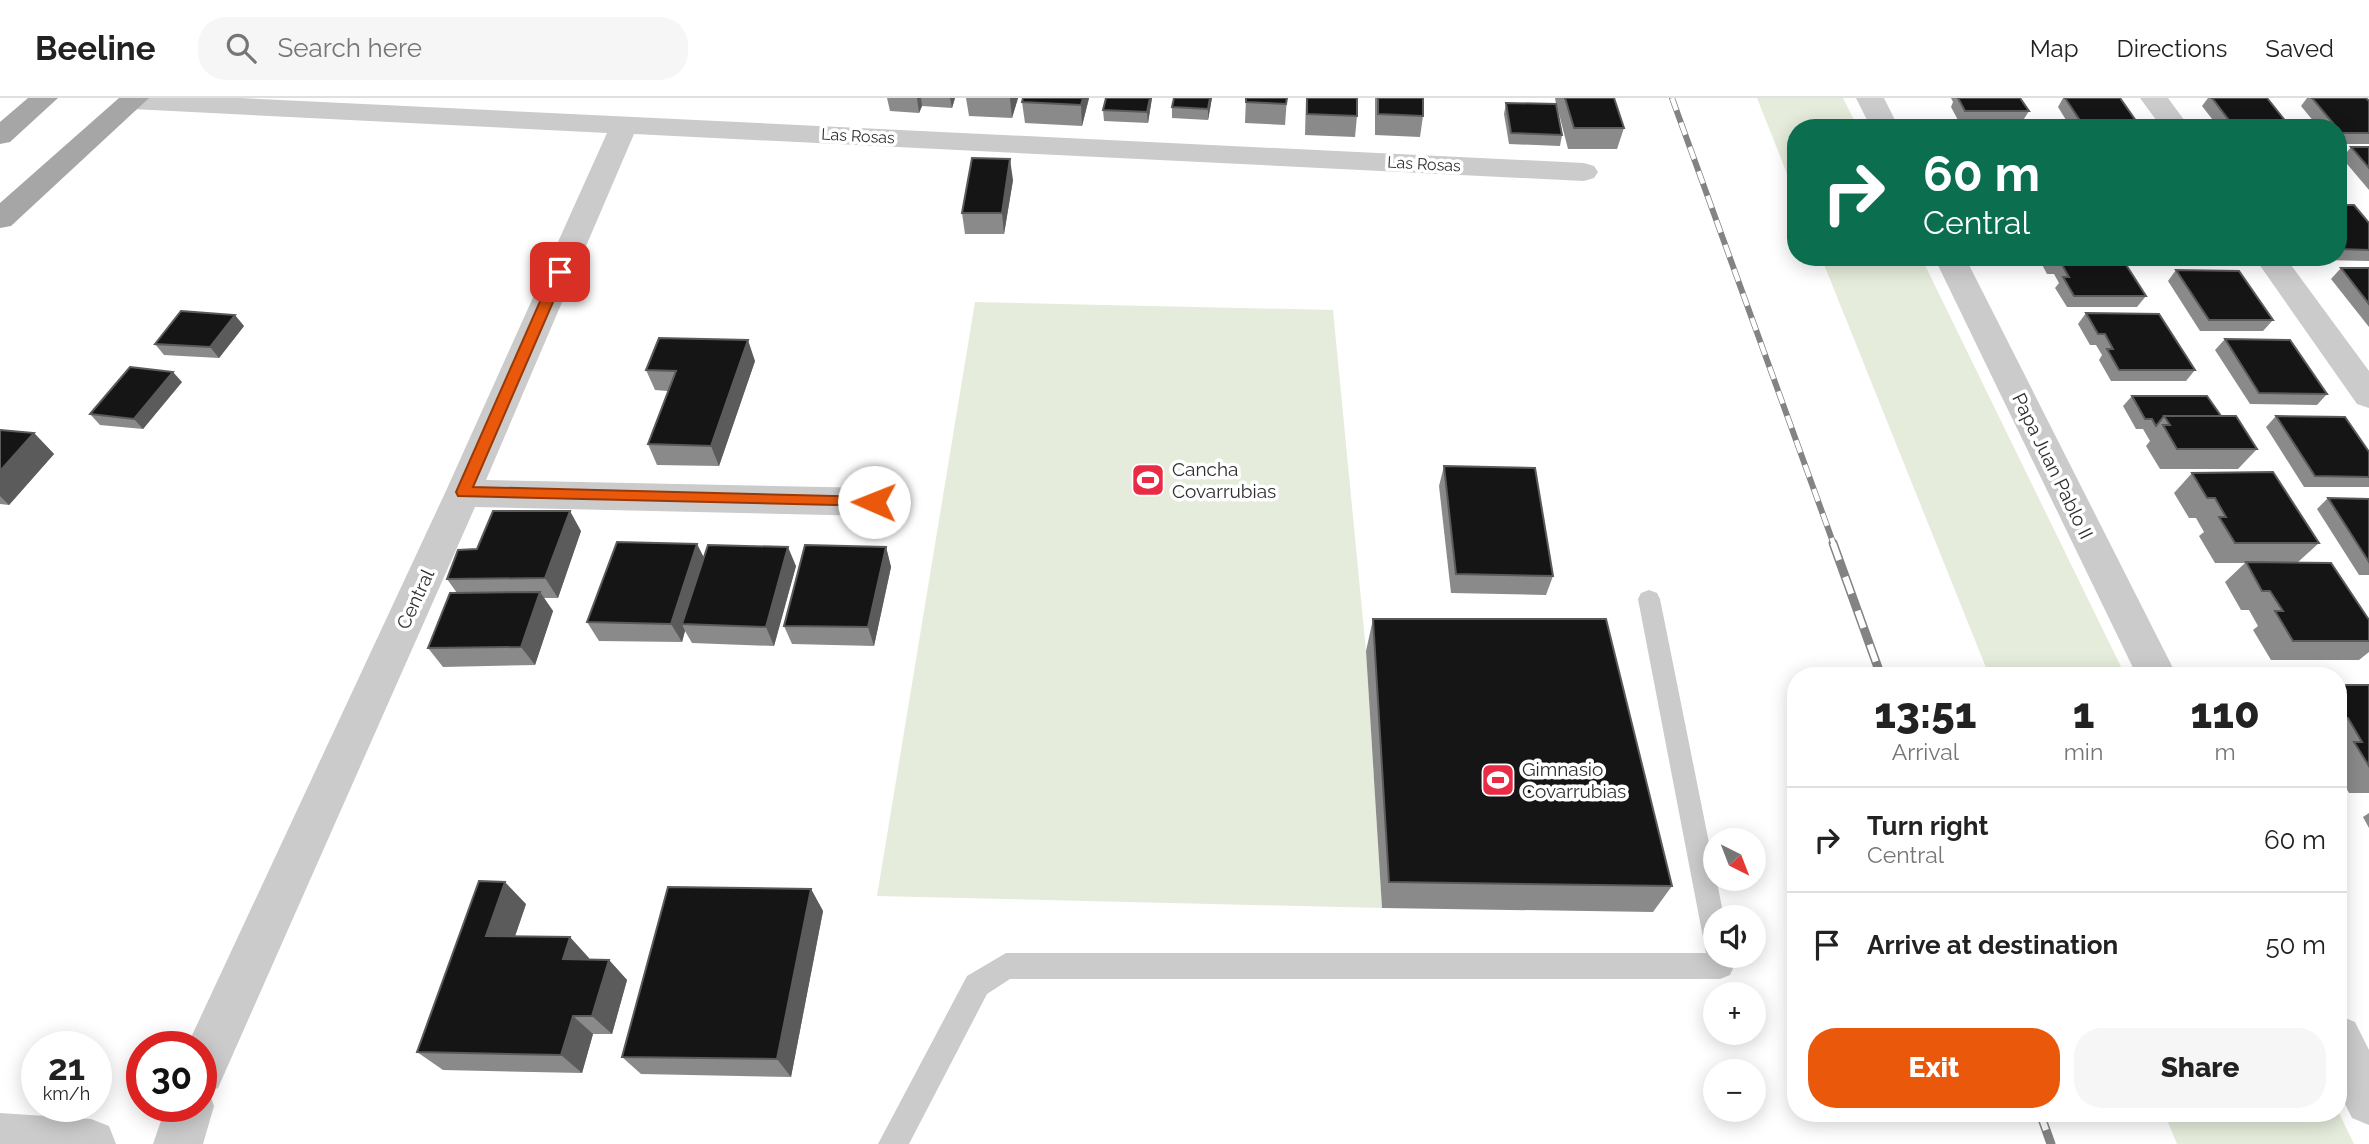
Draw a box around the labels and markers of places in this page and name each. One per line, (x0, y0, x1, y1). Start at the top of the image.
pin (530, 242, 590, 302)
place label: Cancha Covarrubias (1172, 458, 1276, 502)
sports icon: Cancha Covarrubias (1129, 461, 1167, 499)
place label: Gimnasio Covarrubias (1522, 758, 1626, 802)
sports icon: Gimnasio Covarrubias (1479, 761, 1517, 799)

